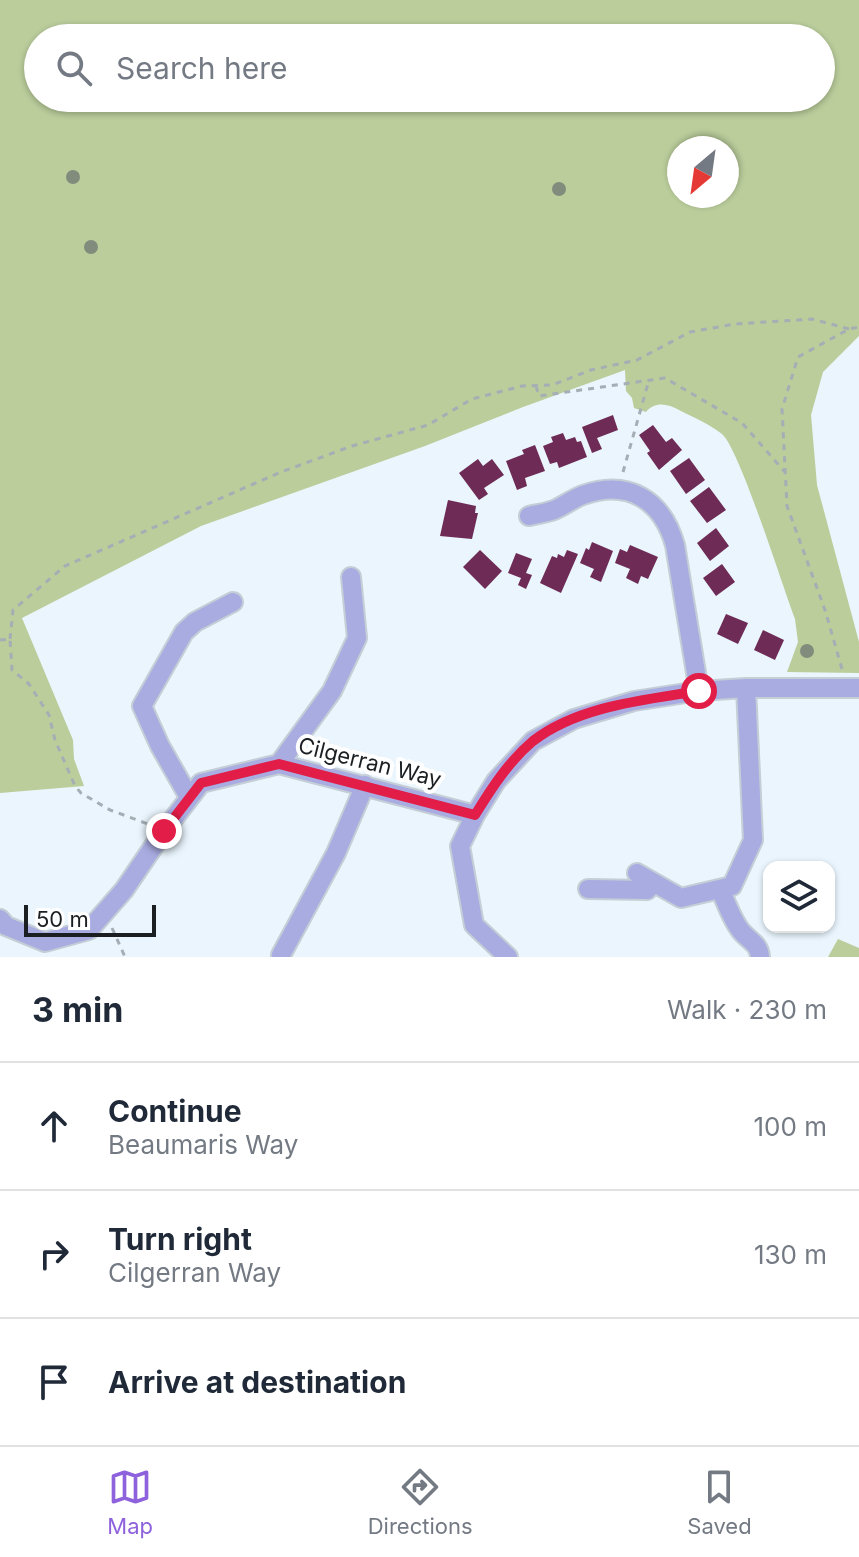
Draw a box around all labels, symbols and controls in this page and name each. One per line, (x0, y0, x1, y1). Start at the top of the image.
search box (24, 24, 835, 112)
icon: search (52, 46, 96, 90)
text: Search here (116, 50, 288, 86)
north arrow (667, 136, 739, 208)
route start (681, 673, 717, 709)
street label: Cilgerran Way (296, 732, 444, 792)
route end (146, 813, 182, 849)
map controls (763, 861, 835, 933)
button: layers (763, 861, 835, 933)
scale bar (24, 901, 156, 937)
text: 50 m (36, 906, 89, 932)
text: 3 min (32, 989, 123, 1030)
text: Walk · 230 m (667, 994, 827, 1025)
text: Continue (108, 1093, 242, 1129)
icon: ahead (32, 1104, 76, 1148)
text: 100 m (754, 1111, 827, 1142)
text: Beaumaris Way (108, 1129, 298, 1160)
text: Turn right (108, 1221, 252, 1257)
icon: right (32, 1232, 76, 1276)
text: 130 m (754, 1239, 827, 1270)
text: Cilgerran Way (108, 1257, 281, 1288)
icon: arrive (32, 1360, 76, 1404)
text: Arrive at destination (108, 1364, 406, 1400)
tab: Map (107, 1465, 153, 1539)
tab: Directions (368, 1465, 473, 1539)
tab: Saved (687, 1465, 752, 1539)

